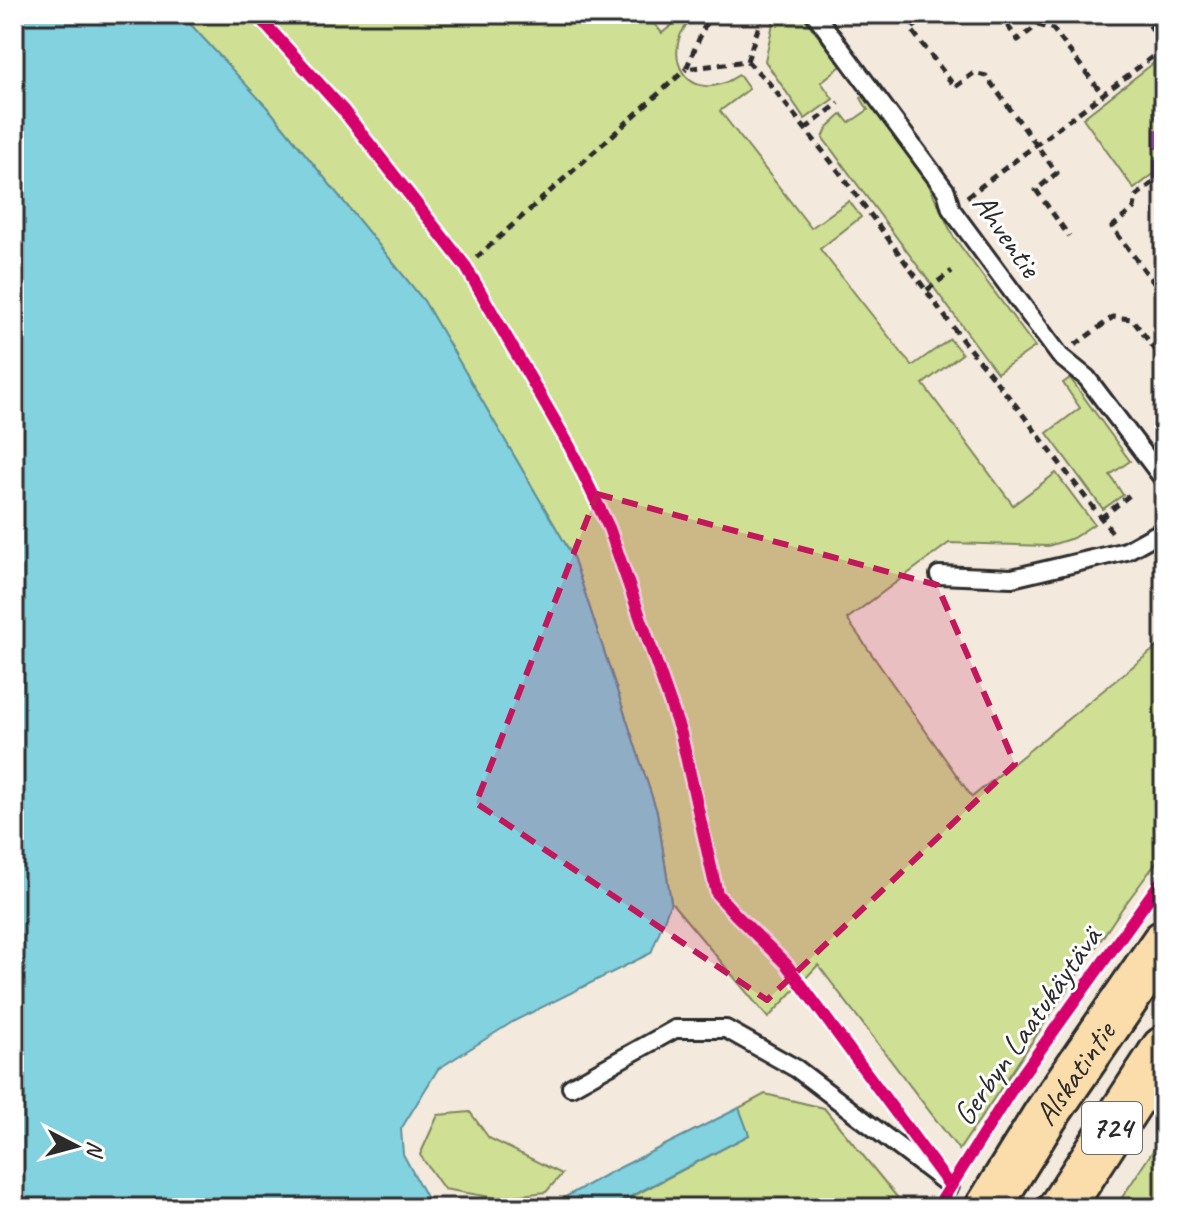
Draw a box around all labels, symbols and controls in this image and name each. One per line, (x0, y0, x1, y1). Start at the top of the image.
street label: Ahventie (963, 185, 1052, 287)
street label: Gerbyn Laatukäytävä (943, 917, 1112, 1133)
street label: Alskatintie (1025, 1012, 1126, 1133)
road number: 724 (1082, 1102, 1142, 1154)
north arrow (36, 1106, 116, 1186)
text: N (80, 1140, 110, 1160)

